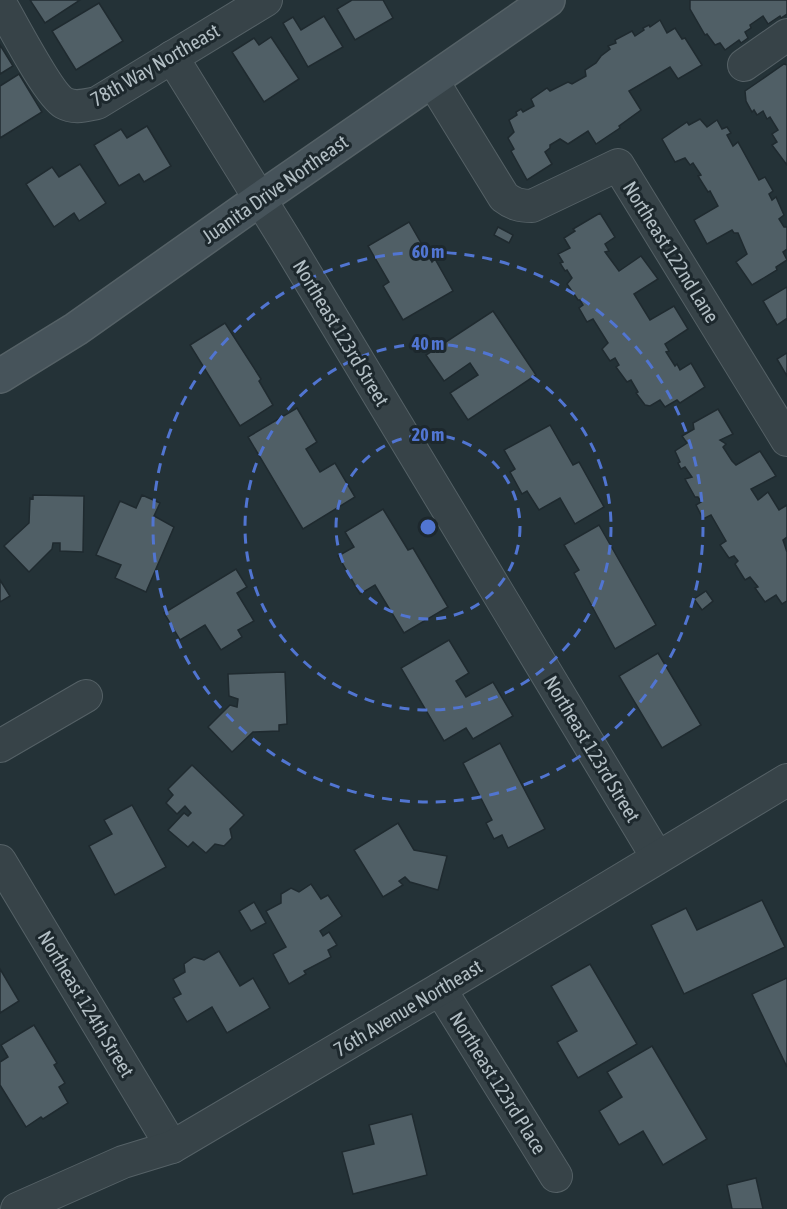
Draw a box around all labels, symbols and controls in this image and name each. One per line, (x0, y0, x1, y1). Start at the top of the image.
street label: 78th Way Northeast (86, 18, 223, 111)
street label: Juanita Drive Northeast (197, 130, 352, 248)
street label: Northeast 122nd Lane (619, 177, 724, 327)
text: 60 m (412, 241, 444, 262)
street label: Northeast 123rd Street (289, 255, 394, 410)
text: 40 m (411, 333, 444, 354)
text: 20 m (412, 424, 444, 445)
centre of rings (418, 517, 438, 537)
street label: Northeast 123rd Street (540, 671, 645, 826)
street label: Northeast 124th Street (34, 926, 139, 1081)
street label: 76th Avenue Northeast (330, 954, 486, 1061)
street label: Northeast 123rd Place (445, 1007, 551, 1158)

